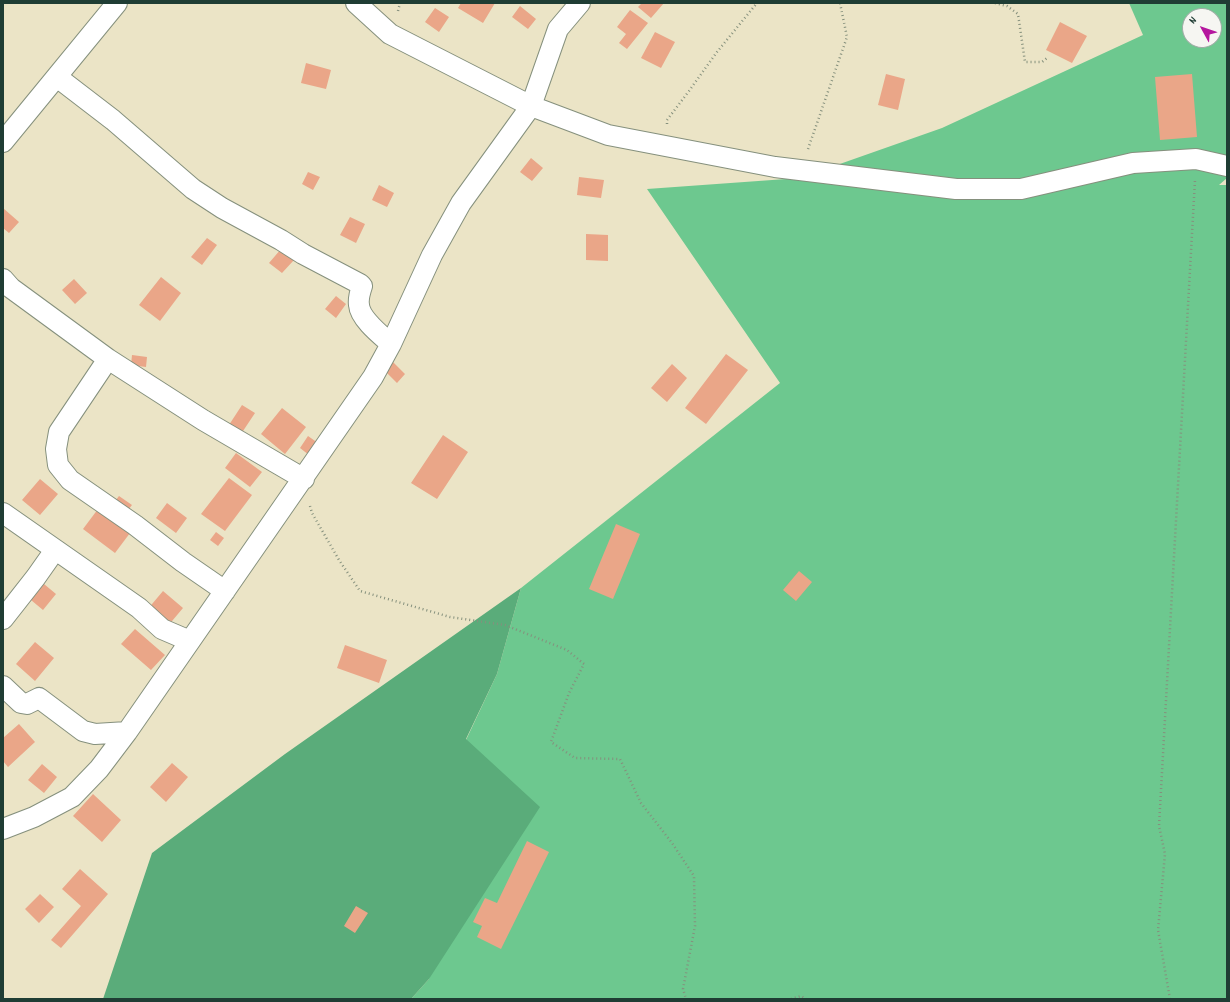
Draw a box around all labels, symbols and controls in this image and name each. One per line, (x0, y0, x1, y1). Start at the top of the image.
north arrow (1182, 8, 1222, 48)
text: N (1186, 14, 1201, 28)

